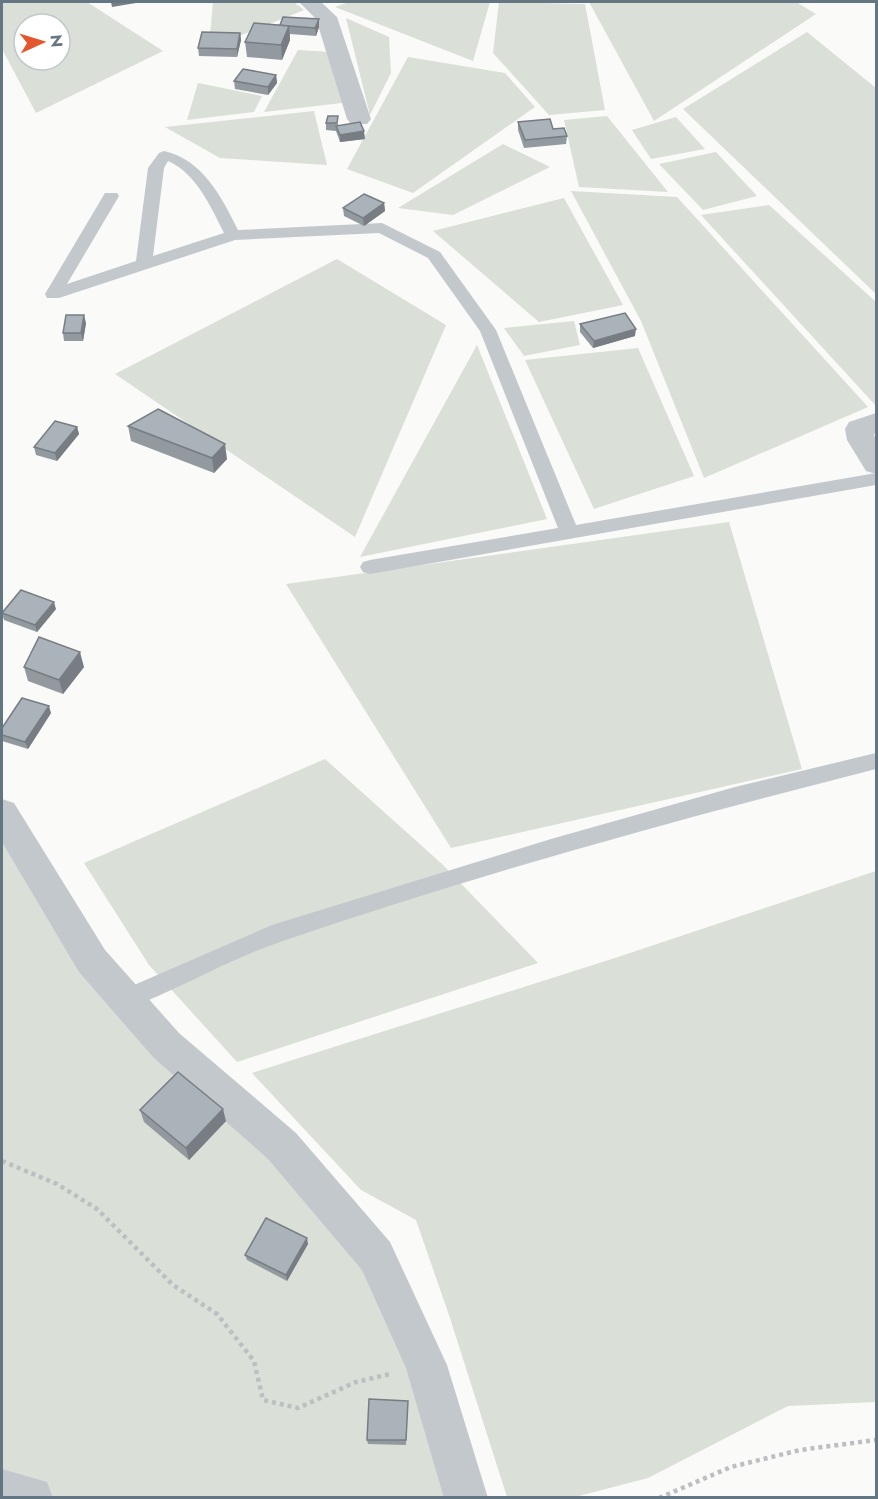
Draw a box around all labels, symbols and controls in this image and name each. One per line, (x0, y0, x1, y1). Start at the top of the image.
north arrow (12, 12, 72, 72)
text: N (45, 34, 68, 48)

